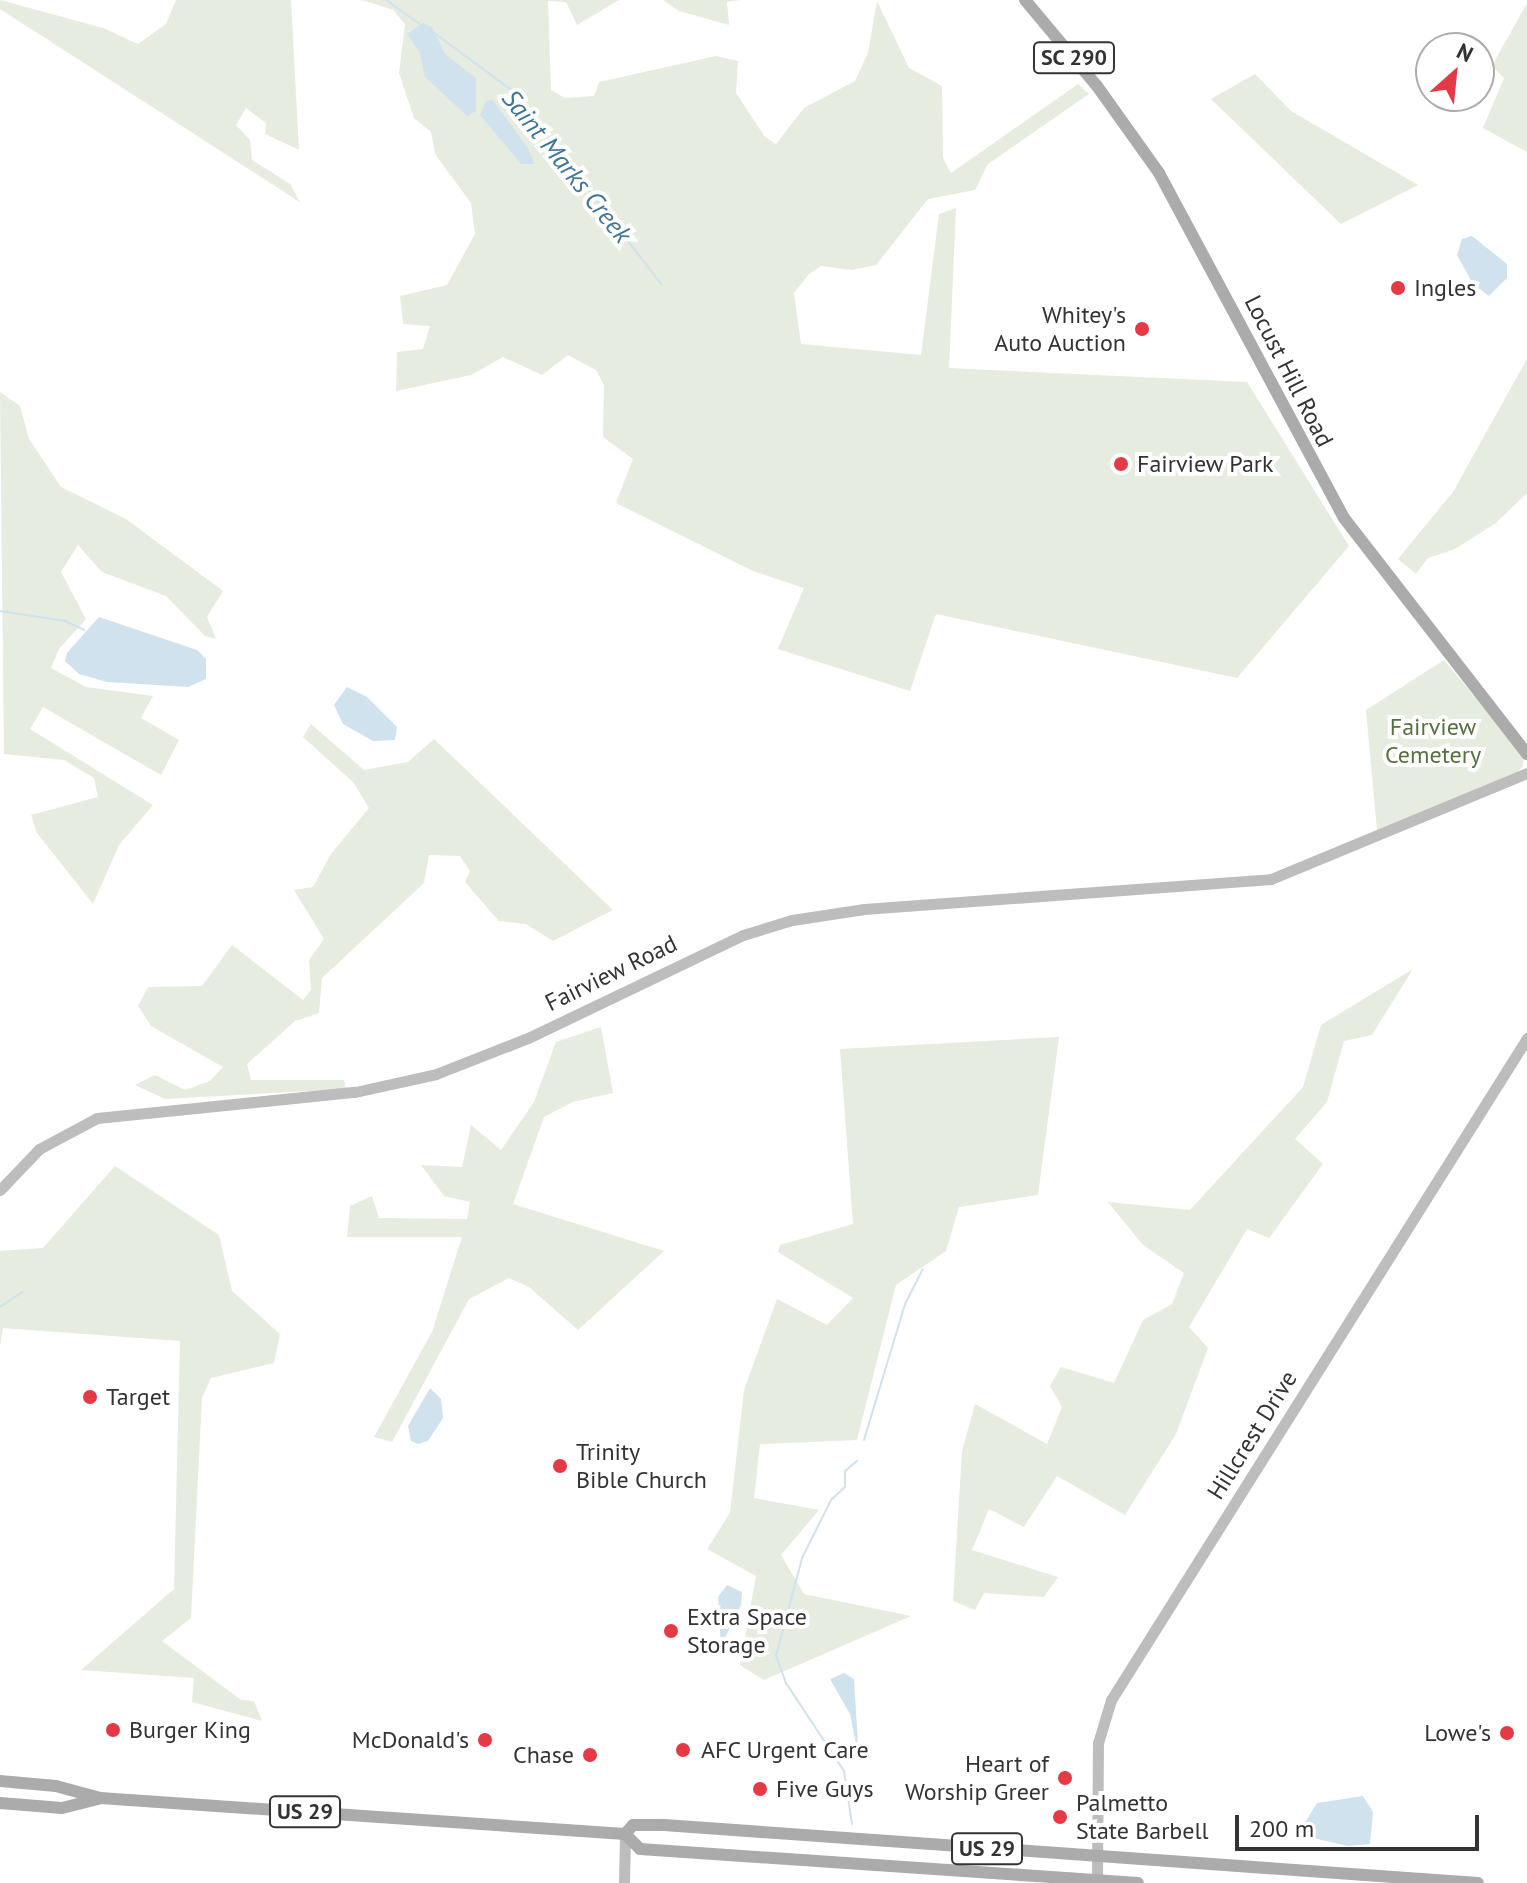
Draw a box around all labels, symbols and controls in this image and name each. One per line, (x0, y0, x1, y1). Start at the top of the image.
north arrow (1415, 32, 1495, 112)
text: N (1452, 37, 1478, 68)
road number: SC 290 (1032, 40, 1116, 76)
water label: Saint Marks Creek (496, 83, 638, 249)
place label: Ingles (1414, 274, 1476, 302)
marker: Ingles (1389, 279, 1407, 297)
street label: Locust Hill Road (1238, 290, 1340, 452)
place label: Whitey's Auto Auction (994, 301, 1126, 357)
marker: Whitey's Auto Auction (1133, 320, 1151, 338)
place label: Fairview Park (1137, 450, 1274, 478)
marker: Fairview Park (1112, 455, 1130, 473)
park label: Fairview Cemetery (1385, 713, 1481, 769)
street label: Fairview Road (540, 929, 682, 1017)
street label: Hillcrest Drive (1201, 1365, 1303, 1505)
place label: Target (106, 1383, 170, 1411)
marker: Target (81, 1388, 99, 1406)
place label: Trinity Bible Church (576, 1438, 707, 1494)
marker: Trinity Bible Church (551, 1457, 569, 1475)
place label: Extra Space Storage (687, 1603, 807, 1659)
marker: Extra Space Storage (662, 1622, 680, 1640)
place label: Burger King (129, 1716, 251, 1744)
place label: Lowe's (1424, 1719, 1491, 1747)
marker: Burger King (104, 1721, 122, 1739)
marker: Lowe's (1498, 1724, 1516, 1742)
place label: McDonald's (352, 1726, 469, 1754)
marker: McDonald's (476, 1731, 494, 1749)
place label: AFC Urgent Care (701, 1736, 870, 1764)
marker: AFC Urgent Care (672, 1739, 694, 1761)
place label: Chase (513, 1741, 574, 1769)
marker: Chase (581, 1746, 599, 1764)
place label: Heart of Worship Greer (905, 1750, 1049, 1806)
marker: Heart of Worship Greer (1056, 1769, 1074, 1787)
place label: Five Guys (776, 1775, 874, 1803)
marker: Five Guys (751, 1780, 769, 1798)
place label: Palmetto State Barbell (1076, 1789, 1209, 1845)
road number: US 29 (269, 1794, 341, 1830)
scale bar (1239, 1799, 1483, 1849)
marker: Palmetto State Barbell (1051, 1808, 1069, 1826)
text: 200 m (1249, 1813, 1314, 1844)
road number: US 29 (951, 1831, 1023, 1867)

